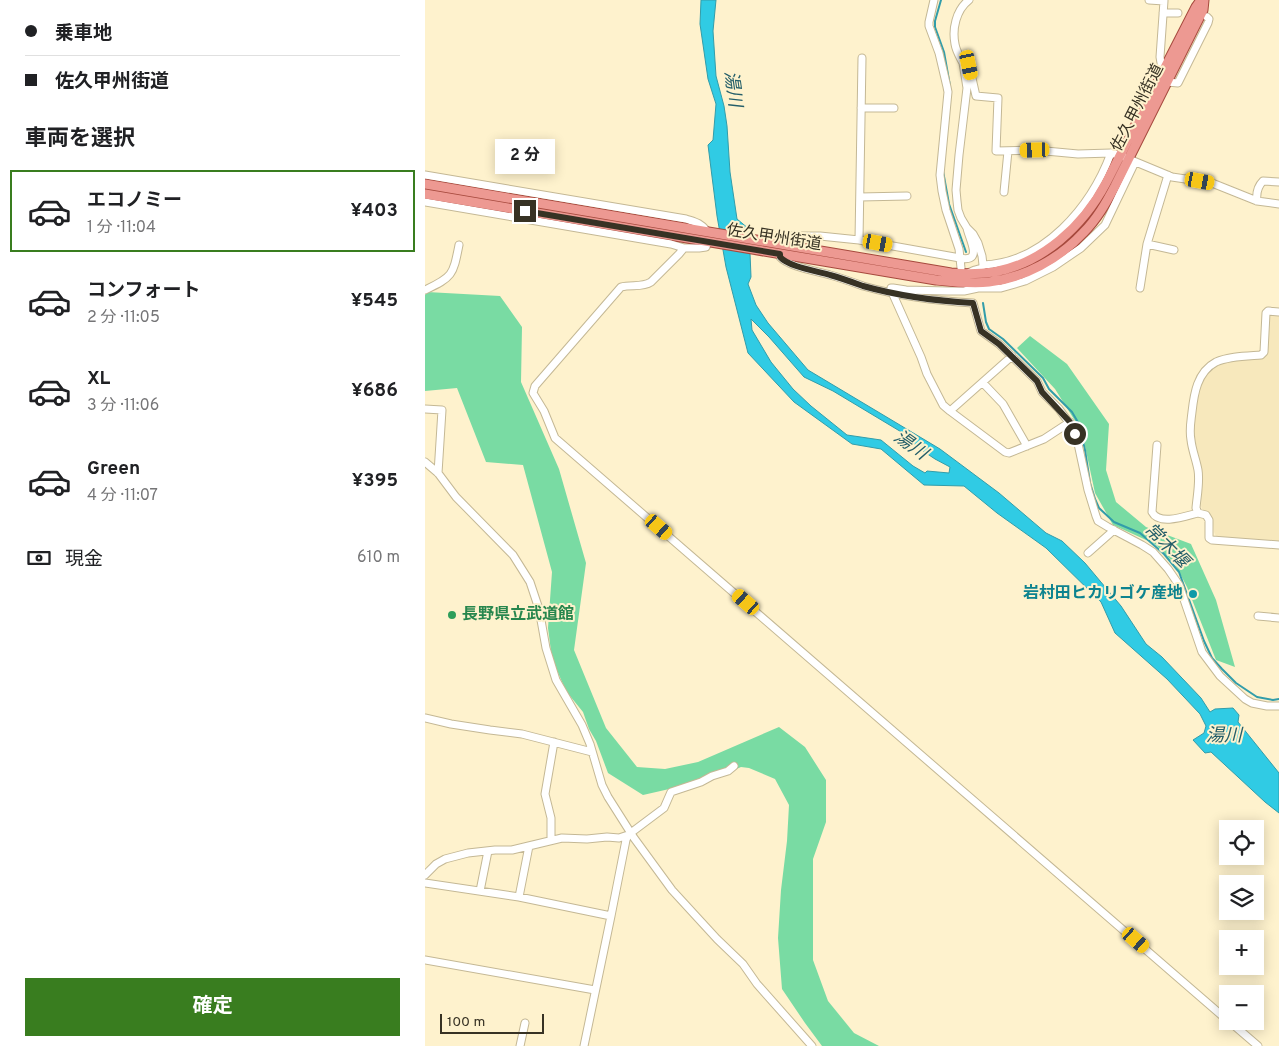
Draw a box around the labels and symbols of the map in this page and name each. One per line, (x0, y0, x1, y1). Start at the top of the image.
car (958, 49, 979, 81)
street label: 佐久甲州街道 (1107, 61, 1169, 155)
water label: 湯川 (718, 70, 746, 110)
callout: 2 分 (495, 138, 555, 174)
car (1019, 142, 1050, 158)
car (1183, 171, 1216, 191)
route end (514, 200, 536, 222)
street label: 佐久甲州街道 (725, 221, 823, 255)
car (861, 233, 894, 253)
route start (1064, 423, 1086, 445)
water label: 湯川 (889, 426, 933, 467)
car (642, 511, 675, 543)
water label: 常木堰 (1139, 519, 1195, 575)
place label: 岩村田ヒカリゴケ産地 (1023, 583, 1183, 604)
car (729, 586, 762, 618)
marker: 岩村田ヒカリゴケ産地 (1187, 588, 1199, 600)
place label: 長野県立武道館 (462, 605, 574, 625)
marker: 長野県立武道館 (446, 609, 458, 621)
water label: 湯川 (1206, 725, 1244, 748)
car (1119, 924, 1152, 956)
scale bar (440, 1011, 544, 1034)

